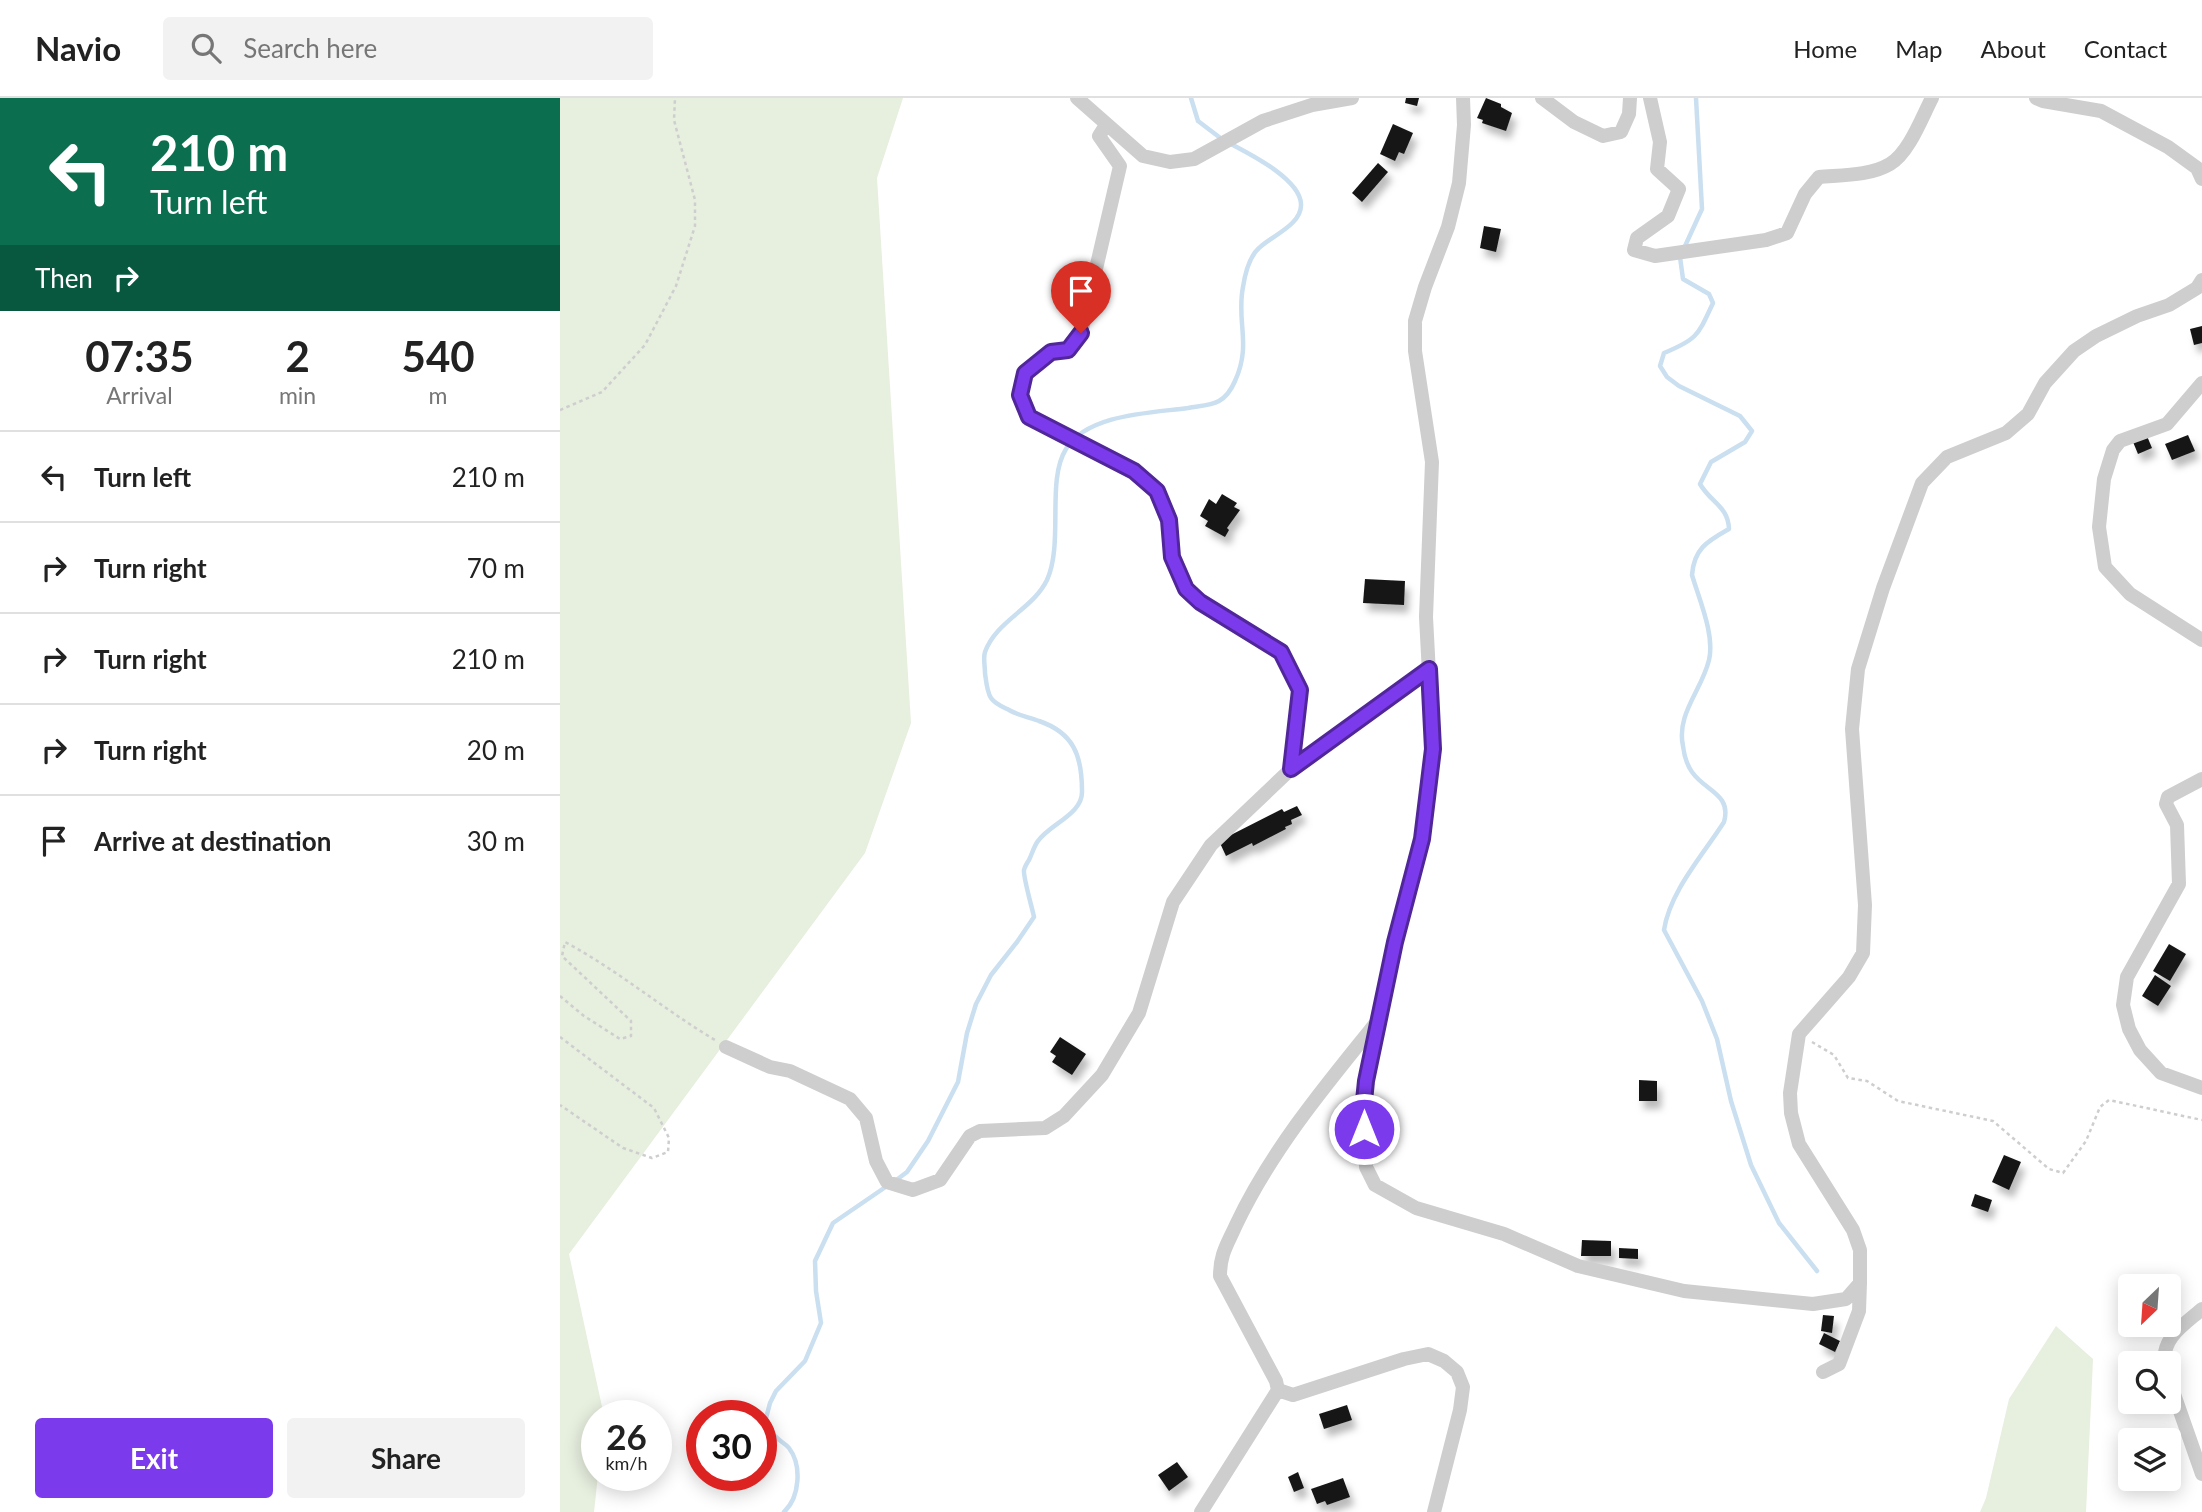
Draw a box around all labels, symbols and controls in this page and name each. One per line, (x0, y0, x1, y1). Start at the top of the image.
search box (163, 17, 653, 80)
text: Navio (35, 28, 121, 68)
icon: search (187, 29, 225, 67)
text: Search here (243, 32, 377, 64)
text: Home (1793, 34, 1857, 63)
text: Map (1895, 34, 1943, 63)
text: About (1981, 34, 2046, 63)
text: Contact (2084, 34, 2167, 63)
text: 210 m (150, 123, 288, 181)
icon: left (35, 126, 126, 217)
text: Turn left (150, 182, 267, 221)
icon: right (107, 259, 145, 297)
pin (1051, 261, 1111, 333)
text: Then (35, 262, 93, 294)
icon: arrive (1062, 272, 1100, 310)
text: 07:35 (85, 331, 194, 381)
text: 2 (285, 331, 310, 381)
text: 540 (402, 331, 475, 381)
text: Arrival (106, 381, 173, 409)
text: min (279, 381, 316, 409)
text: m (429, 381, 448, 409)
icon: left (35, 458, 73, 496)
text: Turn left (94, 461, 191, 493)
text: 210 m (452, 461, 525, 493)
icon: right (35, 549, 73, 587)
text: Turn right (94, 552, 207, 584)
text: 70 m (467, 552, 525, 584)
icon: right (35, 640, 73, 678)
text: Turn right (94, 643, 207, 675)
text: 210 m (452, 643, 525, 675)
icon: right (35, 731, 73, 769)
text: Turn right (94, 734, 207, 766)
text: 20 m (467, 734, 525, 766)
icon: arrive (35, 822, 73, 860)
text: Arrive at destination (94, 825, 331, 857)
text: 30 m (467, 825, 525, 857)
position arrow (1327, 1092, 1401, 1166)
north arrow (2118, 1274, 2180, 1337)
map controls (2118, 1274, 2181, 1491)
button: search (2118, 1351, 2181, 1414)
speed limit sign: 30 (686, 1400, 777, 1491)
text: 26 (606, 1415, 647, 1457)
button: Exit (35, 1418, 273, 1498)
button: Share (287, 1418, 525, 1498)
button: layers (2118, 1428, 2181, 1491)
text: km/h (605, 1452, 648, 1474)

